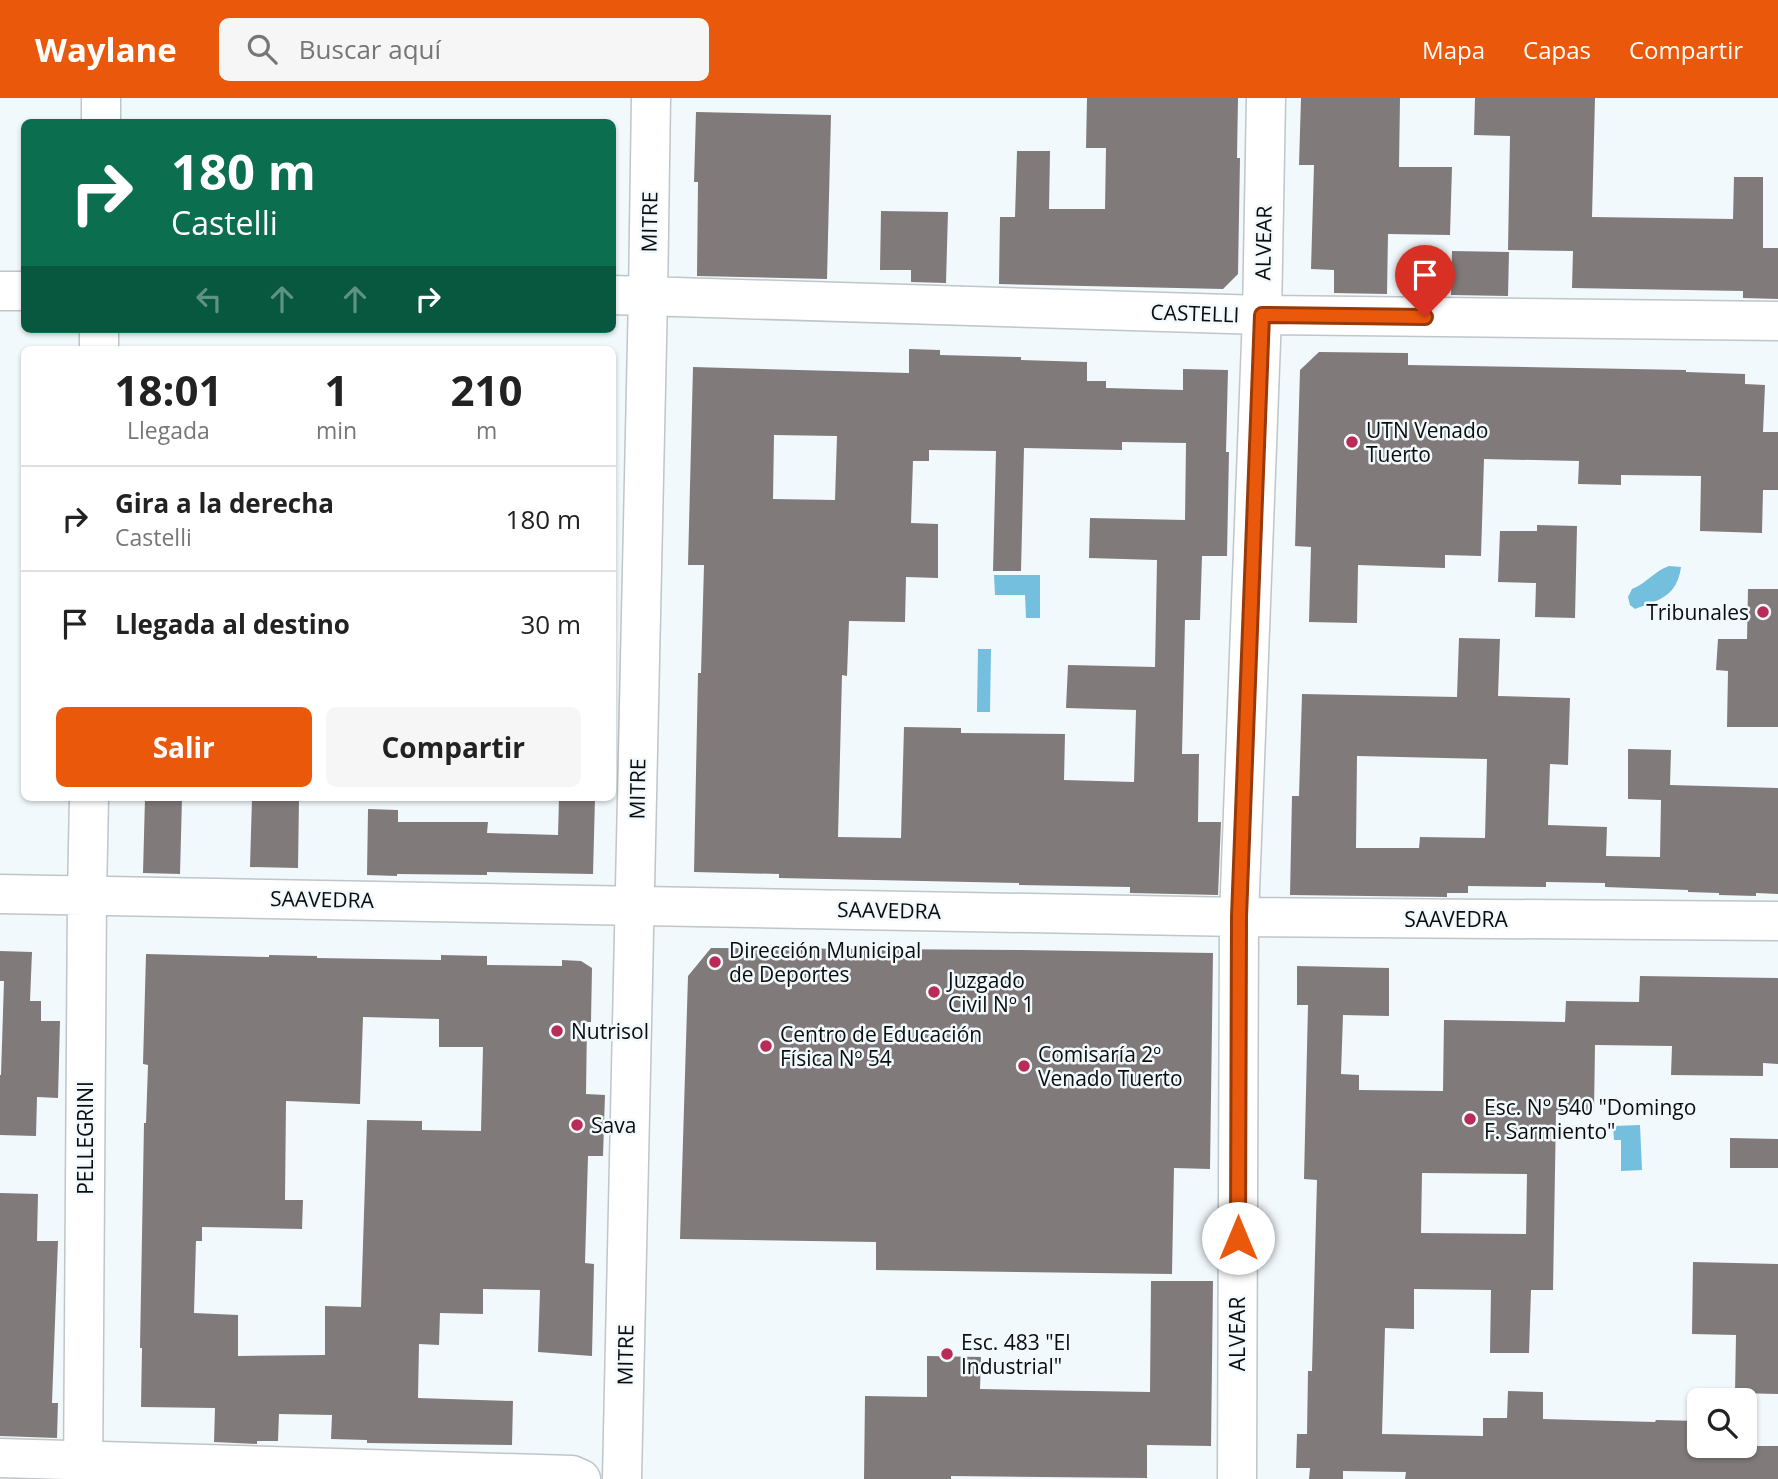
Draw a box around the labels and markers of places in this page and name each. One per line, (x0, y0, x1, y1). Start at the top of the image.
pin (1395, 245, 1455, 317)
place label: UTN Venado Tuerto (1366, 416, 1488, 468)
marker: UTN Venado Tuerto (1344, 434, 1360, 450)
place label: Tribunales (1646, 598, 1749, 626)
marker: Tribunales (1755, 604, 1771, 620)
place label: Dirección Municipal de Deportes (729, 936, 921, 988)
marker: Dirección Municipal de Deportes (707, 954, 723, 970)
place label: Juzgado Civil Nº 1 (946, 966, 1034, 1018)
marker: Juzgado Civil Nº 1 (926, 984, 942, 1000)
place label: Nutrisol (571, 1017, 649, 1045)
place label: Centro de Educación Física Nº 54 (780, 1020, 982, 1072)
marker: Nutrisol (549, 1023, 565, 1039)
marker: Centro de Educación Física Nº 54 (758, 1038, 774, 1054)
place label: Comisaría 2º Venado Tuerto (1038, 1040, 1183, 1092)
marker: Comisaría 2º Venado Tuerto (1016, 1058, 1032, 1074)
place label: Esc. N° 540 "Domingo F. Sarmiento" (1484, 1093, 1696, 1145)
place label: Sava (591, 1111, 636, 1139)
marker: Esc. N° 540 "Domingo F. Sarmiento" (1462, 1111, 1478, 1127)
marker: Sava (569, 1117, 585, 1133)
place label: Esc. 483 "El Industrial" (961, 1328, 1071, 1380)
marker: Esc. 483 "El Industrial" (939, 1346, 955, 1362)

